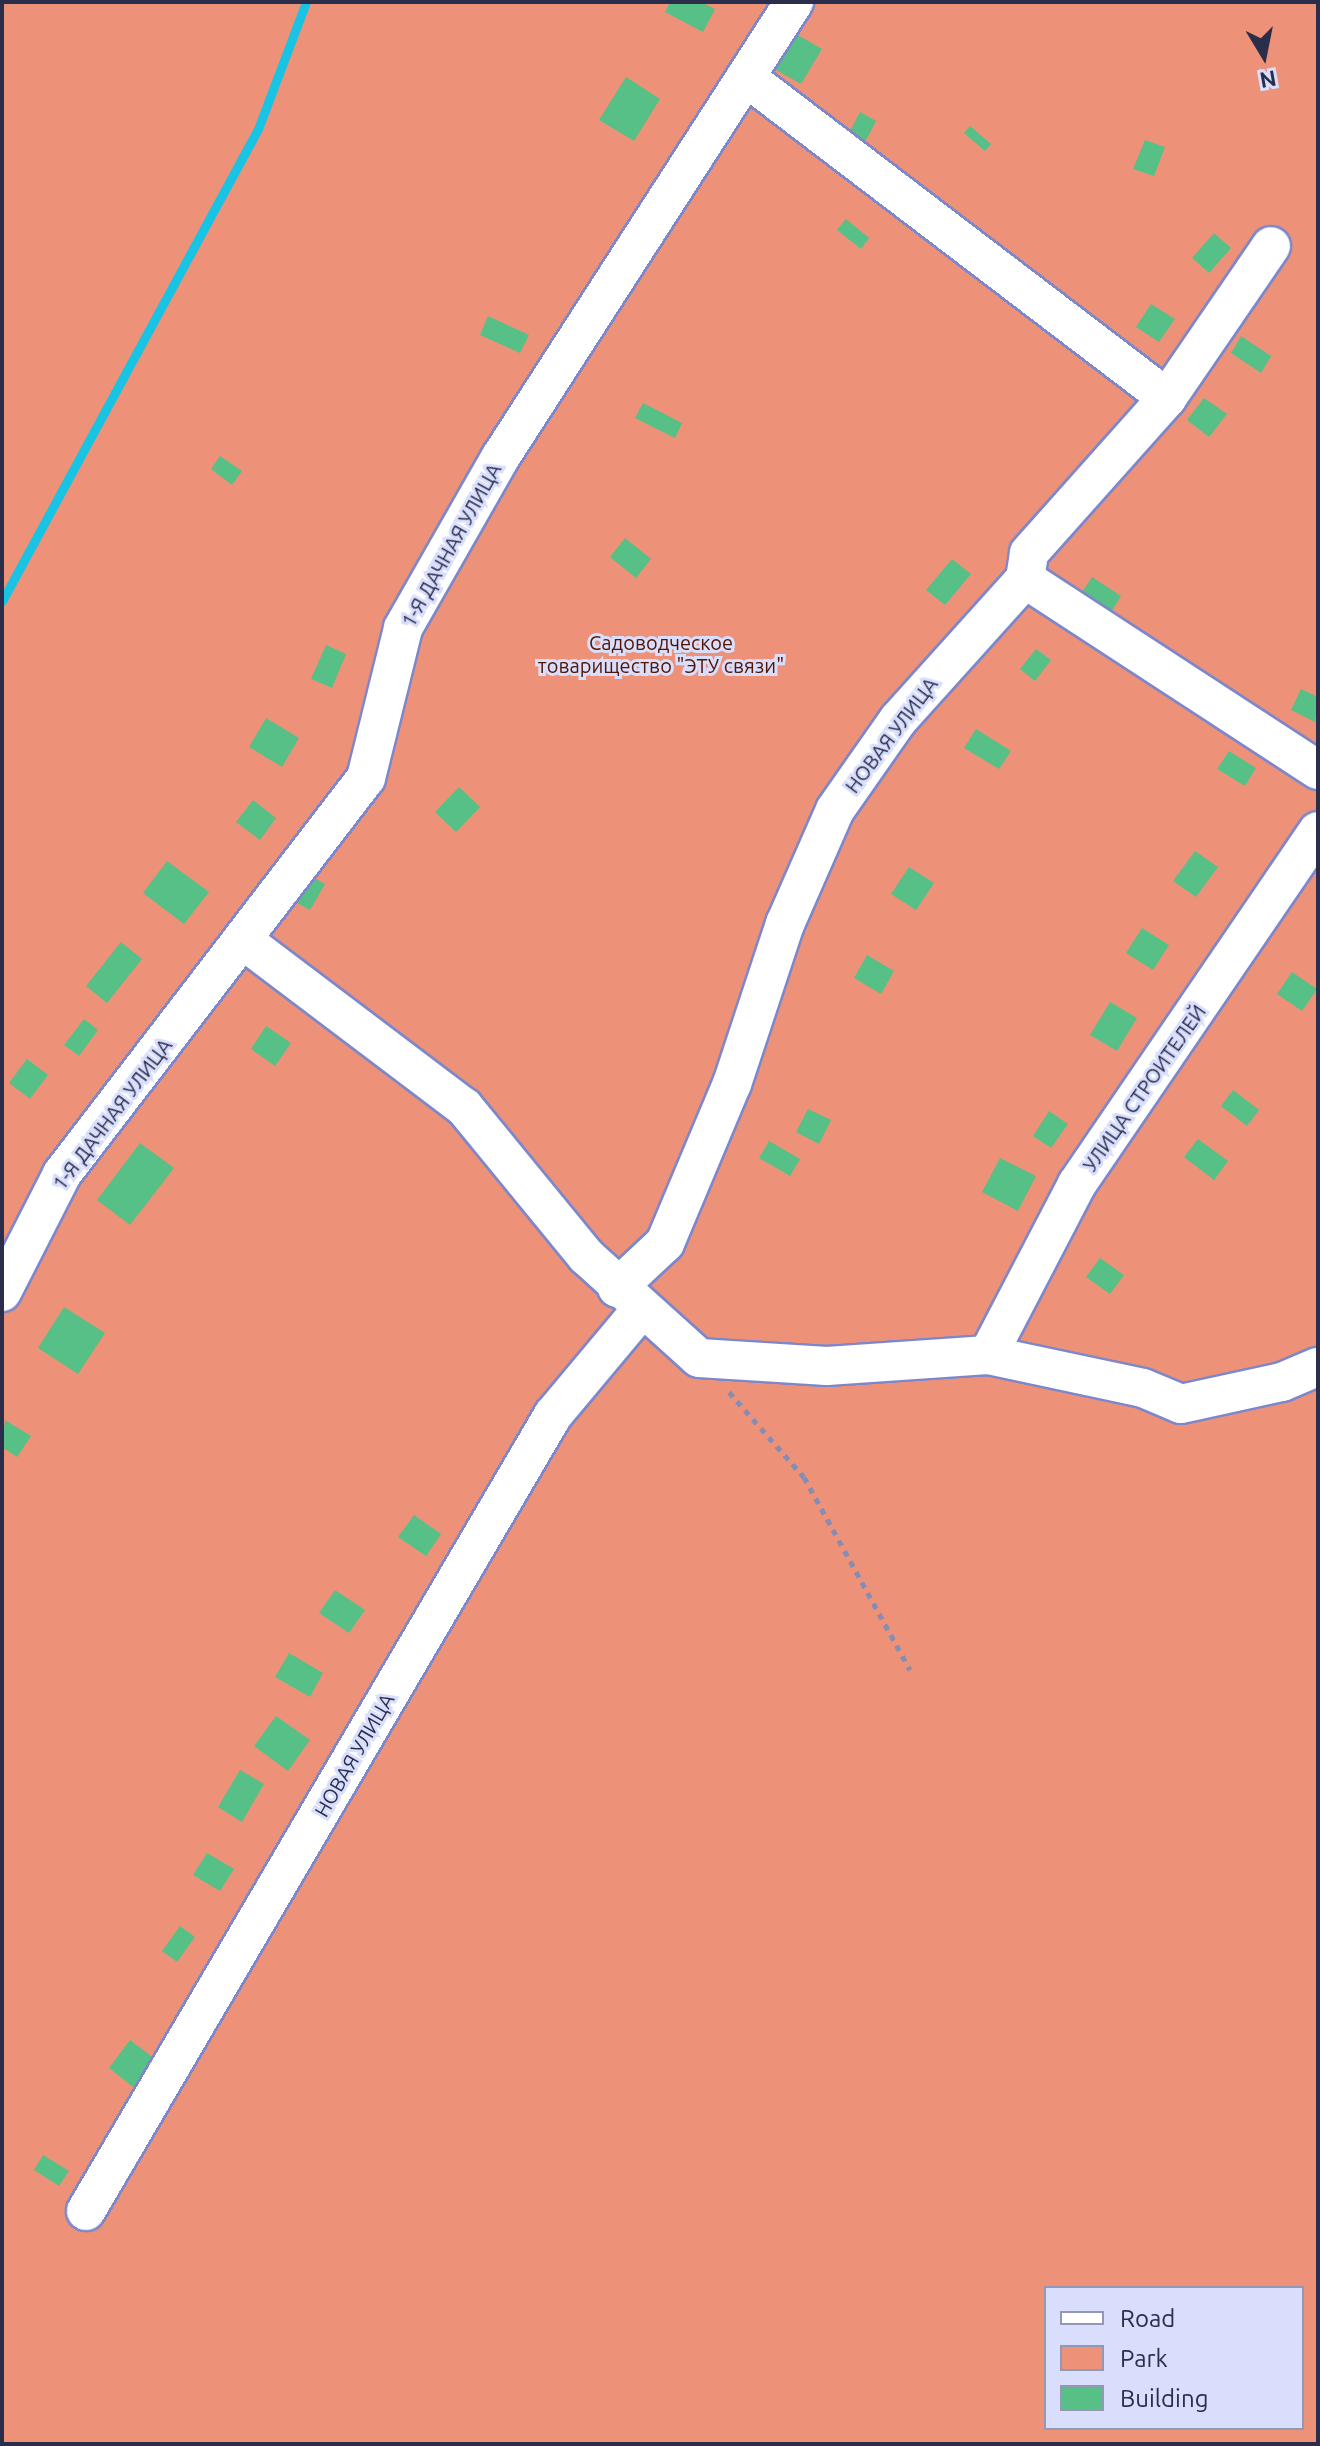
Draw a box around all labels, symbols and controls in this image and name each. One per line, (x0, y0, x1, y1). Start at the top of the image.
north arrow (1224, 16, 1304, 96)
text: N (1258, 66, 1279, 94)
street label: 1-Я ДАЧНАЯ УЛИЦА (396, 459, 506, 631)
park label: Садоводческое товарищество "ЭТУ связи" (538, 631, 784, 678)
street label: НОВАЯ УЛИЦА (840, 673, 942, 797)
street label: УЛИЦА СТРОИТЕЛЕЙ (1077, 1000, 1211, 1176)
street label: 1-Я ДАЧНАЯ УЛИЦА (47, 1034, 177, 1194)
street label: НОВАЯ УЛИЦА (309, 1689, 399, 1821)
legend (1044, 2286, 1304, 2430)
text: Road (1120, 2305, 1175, 2332)
text: Park (1120, 2345, 1168, 2372)
text: Building (1120, 2385, 1208, 2412)

